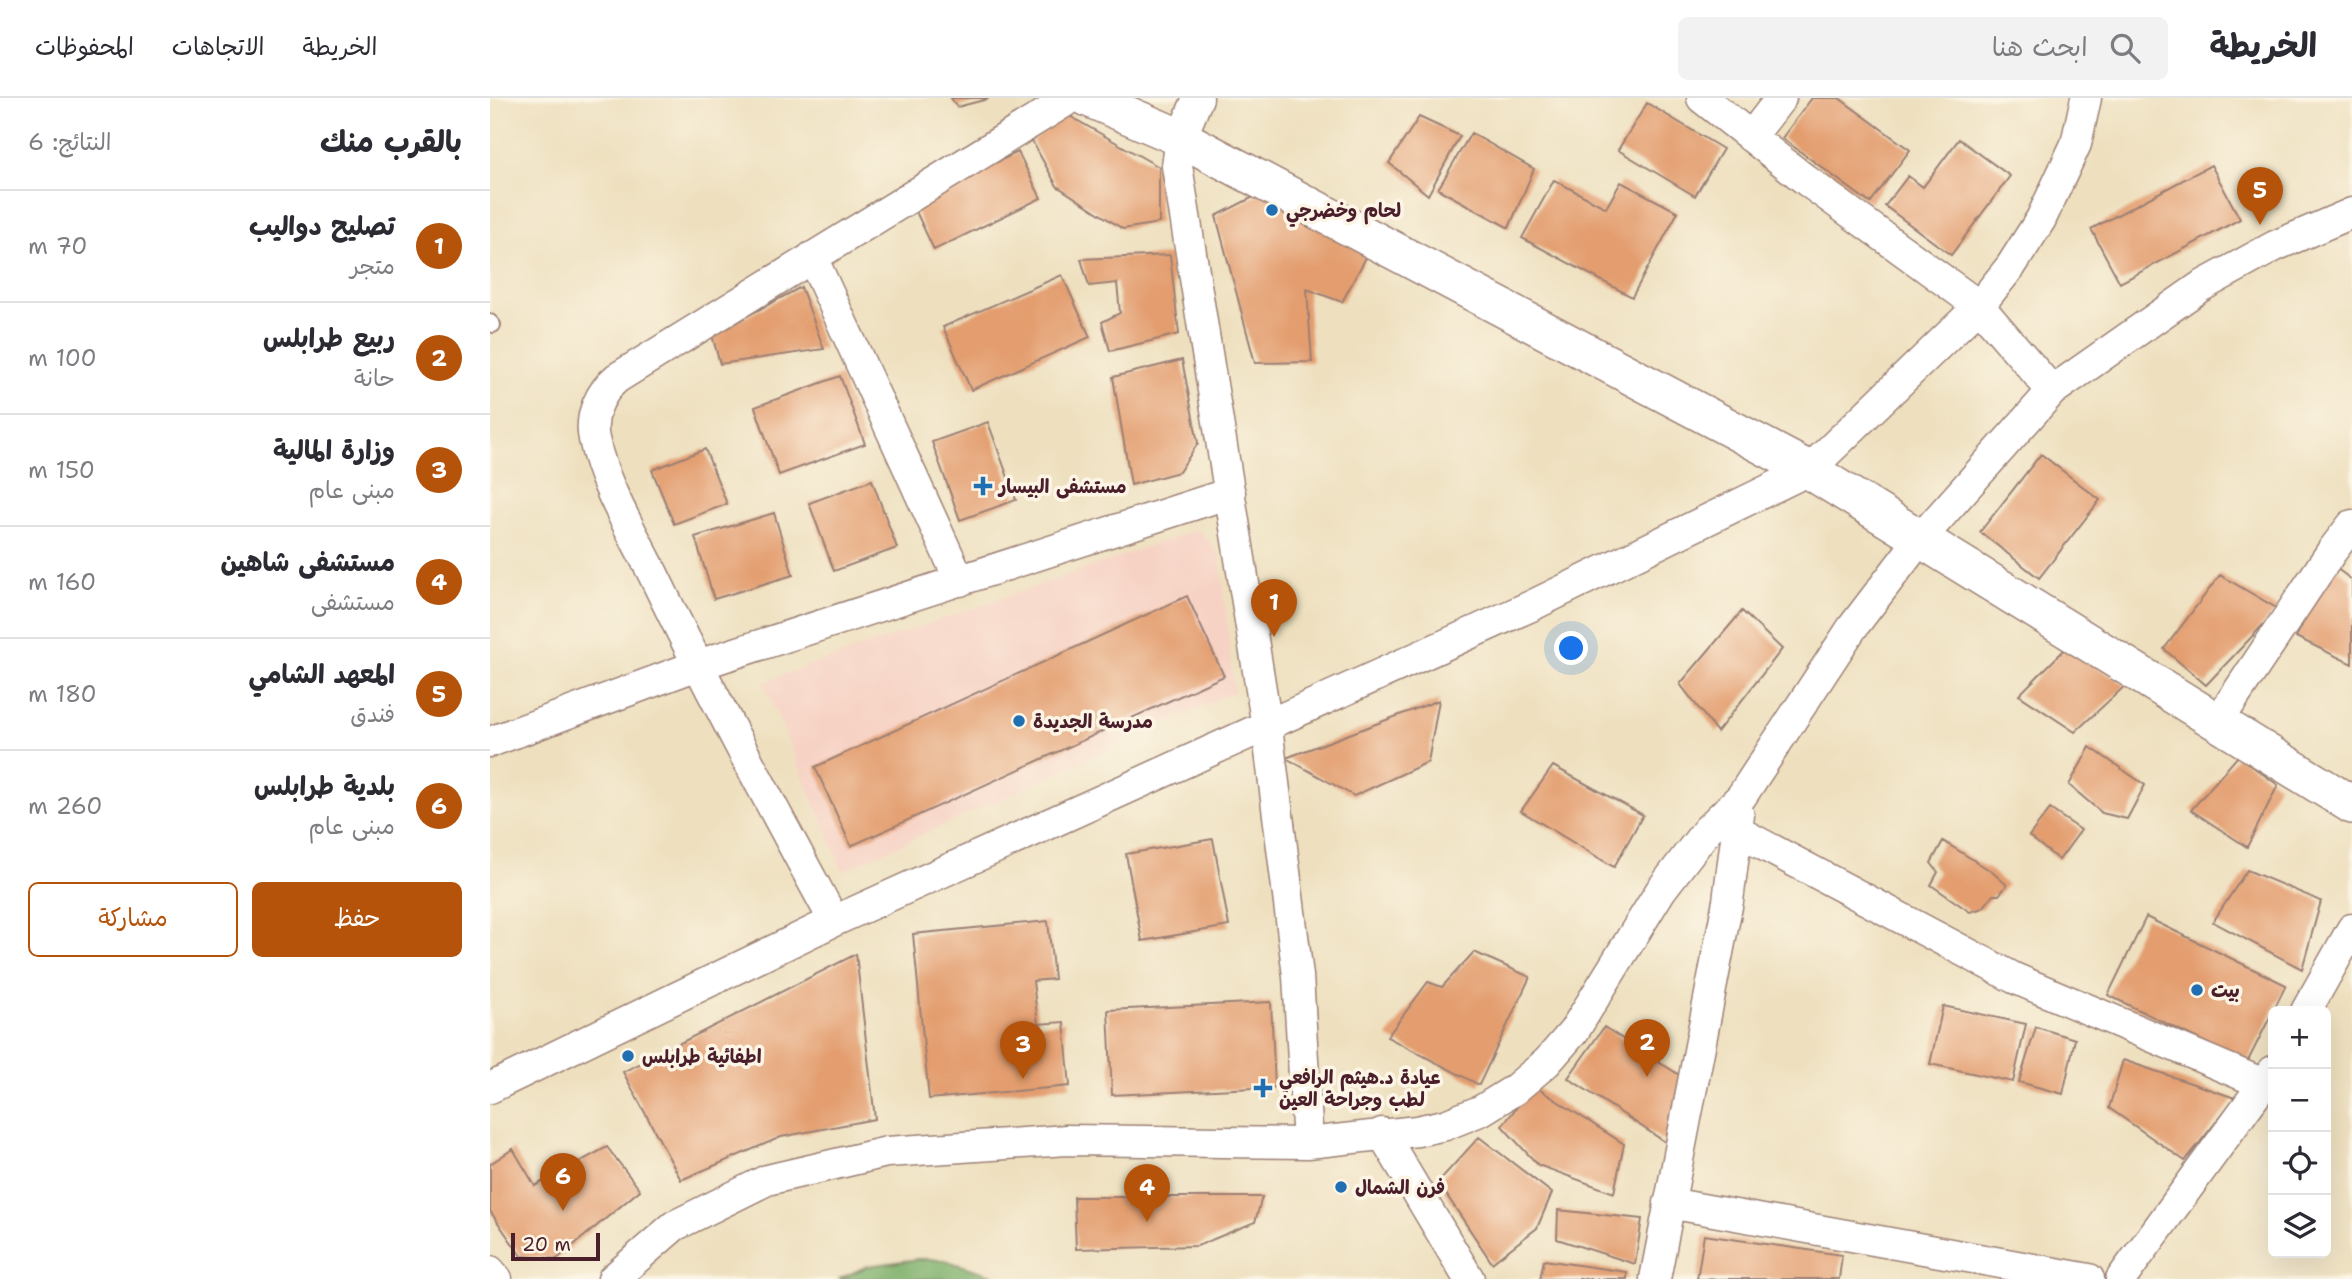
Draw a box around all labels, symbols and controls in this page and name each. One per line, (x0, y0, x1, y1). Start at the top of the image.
search box (1678, 17, 2168, 80)
text: الخريطة (2210, 23, 2317, 68)
text: ابحث هنا (1992, 29, 2088, 64)
icon: search (2106, 29, 2144, 67)
text: المحفوظات (35, 31, 134, 63)
text: الاتجاهات (172, 31, 265, 63)
text: الخريطة (303, 31, 377, 63)
text: بالقرب منك (320, 121, 462, 162)
text: النتائج: 6 (28, 127, 111, 157)
pin: 5 (2237, 167, 2283, 225)
place label: لحام وخضرجي (1286, 198, 1401, 227)
marker: لحام وخضرجي (1264, 202, 1280, 218)
text: تصليح دواليب (249, 208, 395, 243)
text: 70 m (28, 231, 87, 261)
text: 1 (434, 231, 444, 261)
text: متجر (350, 251, 395, 281)
text: ربيع طرابلس (263, 320, 395, 355)
text: 100 m (28, 343, 97, 373)
text: 2 (431, 343, 447, 373)
text: حانة (354, 363, 395, 393)
text: وزارة المالية (273, 432, 395, 467)
text: 150 m (28, 455, 95, 485)
text: 3 (431, 455, 447, 485)
place label: مستشفی البيسار (997, 474, 1127, 499)
text: مبنى عام (308, 475, 395, 505)
marker: مستشفی البيسار (973, 476, 993, 496)
text: مستشفى شاهين (221, 544, 395, 579)
text: 160 m (28, 567, 96, 597)
text: 4 (431, 567, 447, 597)
pin: 1 (1251, 579, 1297, 637)
text: مستشفى (311, 587, 395, 617)
your location (1554, 631, 1588, 665)
text: المعهد الشامي (248, 656, 395, 691)
text: 180 m (28, 679, 97, 709)
text: 5 (432, 679, 446, 709)
text: فندق (350, 699, 395, 729)
place label: مدرسة الجديدة (1033, 709, 1153, 734)
marker: مدرسة الجديدة (1011, 713, 1027, 729)
text: بلدية طرابلس (254, 768, 395, 803)
text: 260 m (28, 791, 102, 821)
text: 6 (431, 791, 447, 821)
text: مبنى عام (308, 811, 395, 841)
button: مشاركة (28, 882, 238, 957)
button: حفظ (252, 882, 462, 957)
place label: بيت (2211, 978, 2240, 1003)
marker: بيت (2189, 982, 2205, 998)
map controls (2268, 1006, 2331, 1258)
button: + (2268, 1006, 2331, 1069)
pin: 2 (1624, 1019, 1670, 1077)
pin: 3 (1000, 1021, 1046, 1079)
place label: اطفائية طرابلس (642, 1044, 762, 1069)
marker: اطفائية طرابلس (620, 1048, 636, 1064)
place label: عيادة د.هيثم الرافعي لطب وجراحة العين (1279, 1065, 1440, 1112)
button: − (2268, 1069, 2331, 1132)
marker: عيادة د.هيثم الرافعي لطب وجراحة العين (1253, 1078, 1273, 1098)
button: locate (2268, 1132, 2331, 1195)
pin: 6 (540, 1153, 586, 1211)
pin: 4 (1124, 1164, 1170, 1222)
place label: فرن الشمال (1355, 1175, 1445, 1200)
marker: فرن الشمال (1333, 1179, 1349, 1195)
button: layers (2268, 1195, 2331, 1258)
scale bar (511, 1230, 600, 1262)
text: 20 m (522, 1232, 571, 1257)

